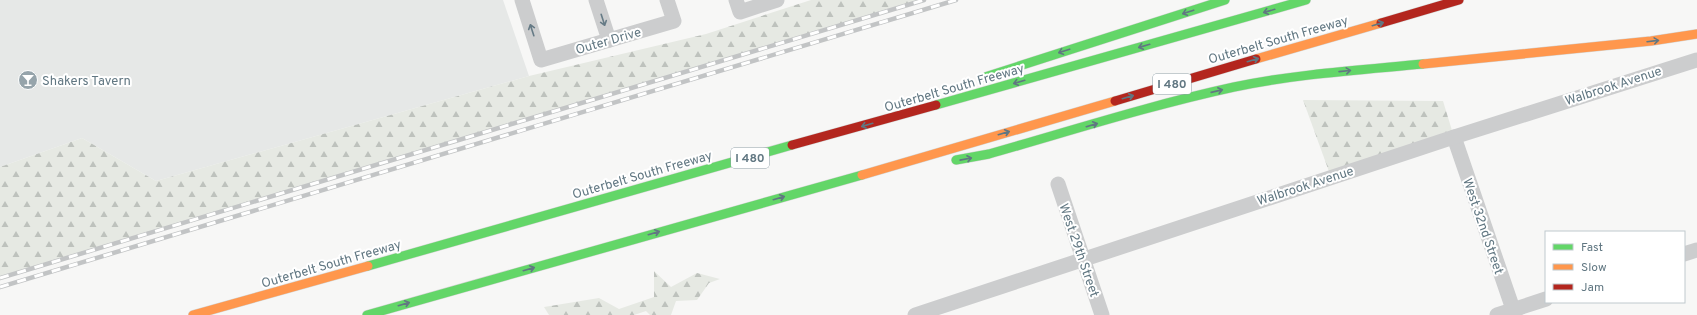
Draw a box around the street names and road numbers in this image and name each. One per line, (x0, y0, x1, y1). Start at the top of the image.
street label: Outerbelt South Freeway (1207, 13, 1350, 69)
street label: Outer Drive (574, 25, 643, 59)
street label: Outerbelt South Freeway (883, 61, 1026, 117)
street label: Walbrook Avenue (1563, 64, 1664, 110)
road number: I 480 (1153, 74, 1191, 94)
street label: Outerbelt South Freeway (571, 148, 714, 204)
road number: I 480 (731, 148, 769, 168)
street label: Walbrook Avenue (1255, 164, 1356, 210)
street label: West 32nd Street (1458, 176, 1506, 277)
street label: West 29th Street (1055, 202, 1102, 300)
street label: Outerbelt South Freeway (260, 237, 403, 293)

